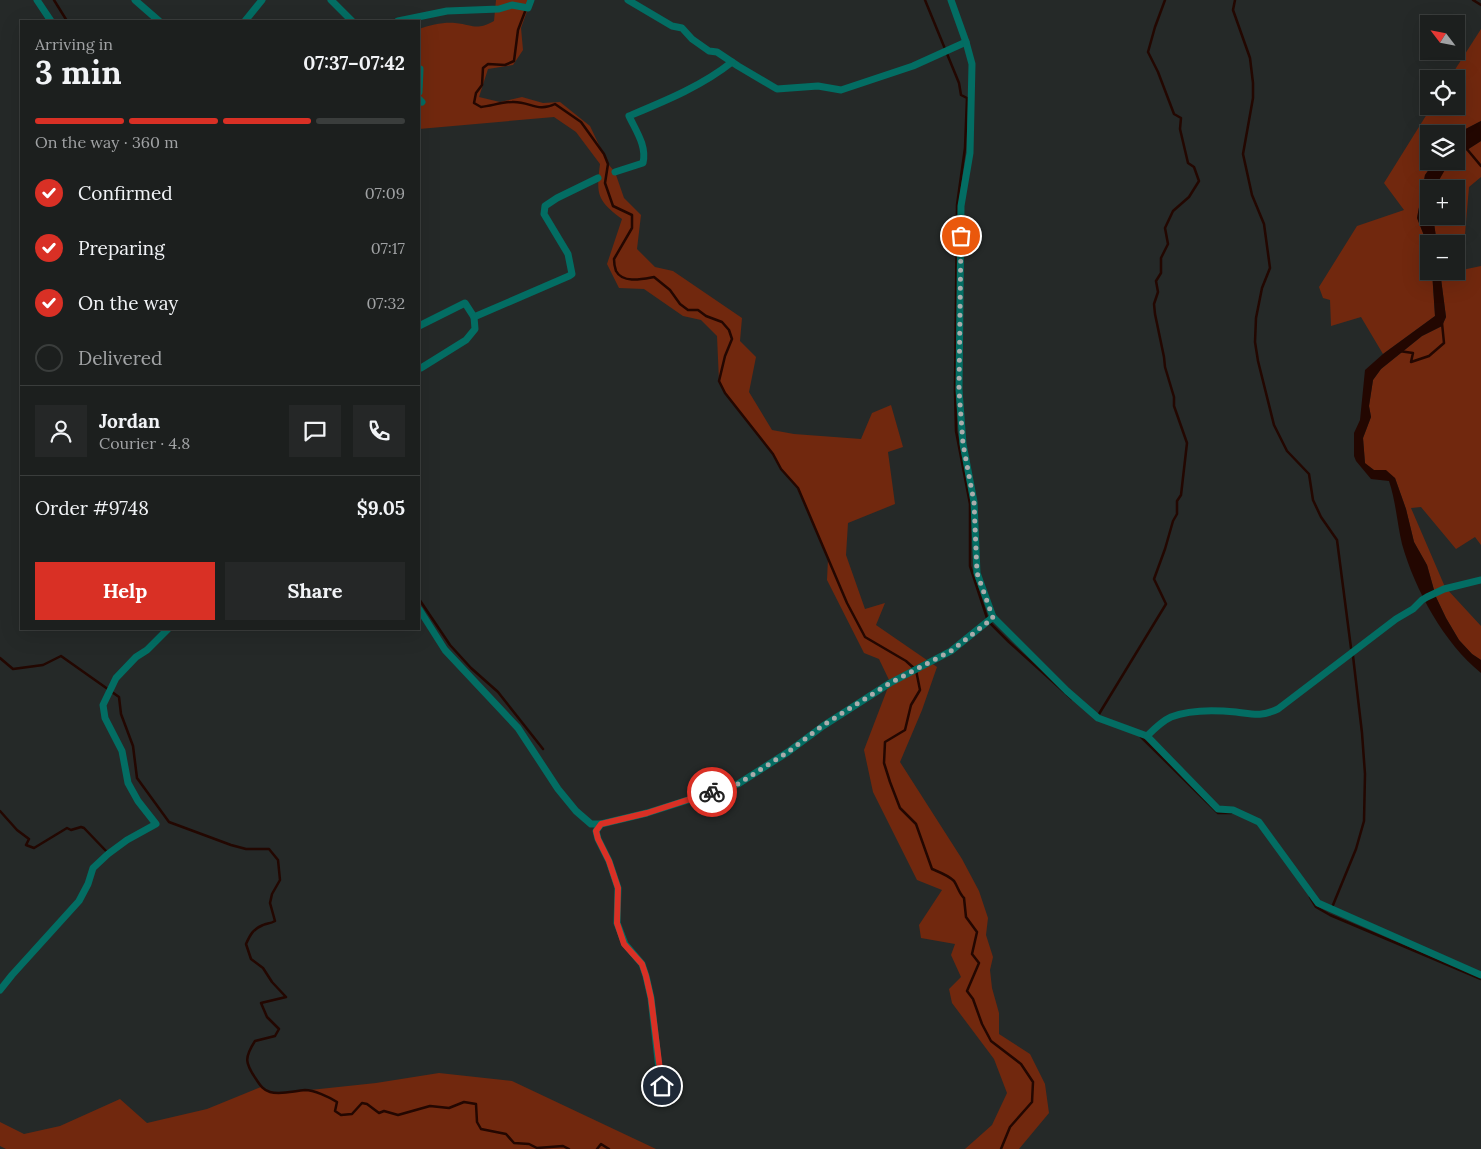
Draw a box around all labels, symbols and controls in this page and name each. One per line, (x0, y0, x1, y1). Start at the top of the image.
north arrow (1420, 15, 1465, 60)
map controls (1420, 15, 1465, 280)
text: Arriving in (35, 34, 113, 54)
text: 07:37–07:42 (303, 51, 405, 75)
text: 3 min (35, 52, 122, 93)
button: locate (1420, 70, 1465, 115)
button: layers (1420, 125, 1465, 170)
text: On the way · 360 m (35, 132, 179, 152)
icon: check (35, 179, 63, 207)
button: + (1420, 180, 1465, 225)
text: Confirmed (78, 181, 173, 205)
text: 07:09 (365, 183, 405, 203)
pin (940, 215, 982, 257)
icon: bag (947, 222, 975, 250)
icon: check (35, 234, 63, 262)
button: − (1420, 235, 1465, 280)
text: Preparing (78, 236, 165, 260)
text: 07:17 (371, 238, 405, 258)
icon: check (35, 289, 63, 317)
text: On the way (78, 291, 178, 315)
text: 07:32 (367, 293, 405, 313)
text: Delivered (78, 346, 162, 370)
button: person (35, 405, 87, 457)
button: chat (289, 405, 341, 457)
button: phone (353, 405, 405, 457)
text: Jordan (99, 409, 160, 433)
text: Courier · 4.8 (99, 433, 190, 453)
text: Order #9748 (35, 496, 149, 520)
text: $9.05 (357, 496, 405, 520)
button: Help (35, 562, 215, 620)
button: Share (225, 562, 405, 620)
courier (687, 767, 737, 817)
icon: bike (698, 778, 726, 806)
pin (641, 1065, 683, 1107)
icon: home (648, 1072, 676, 1100)

